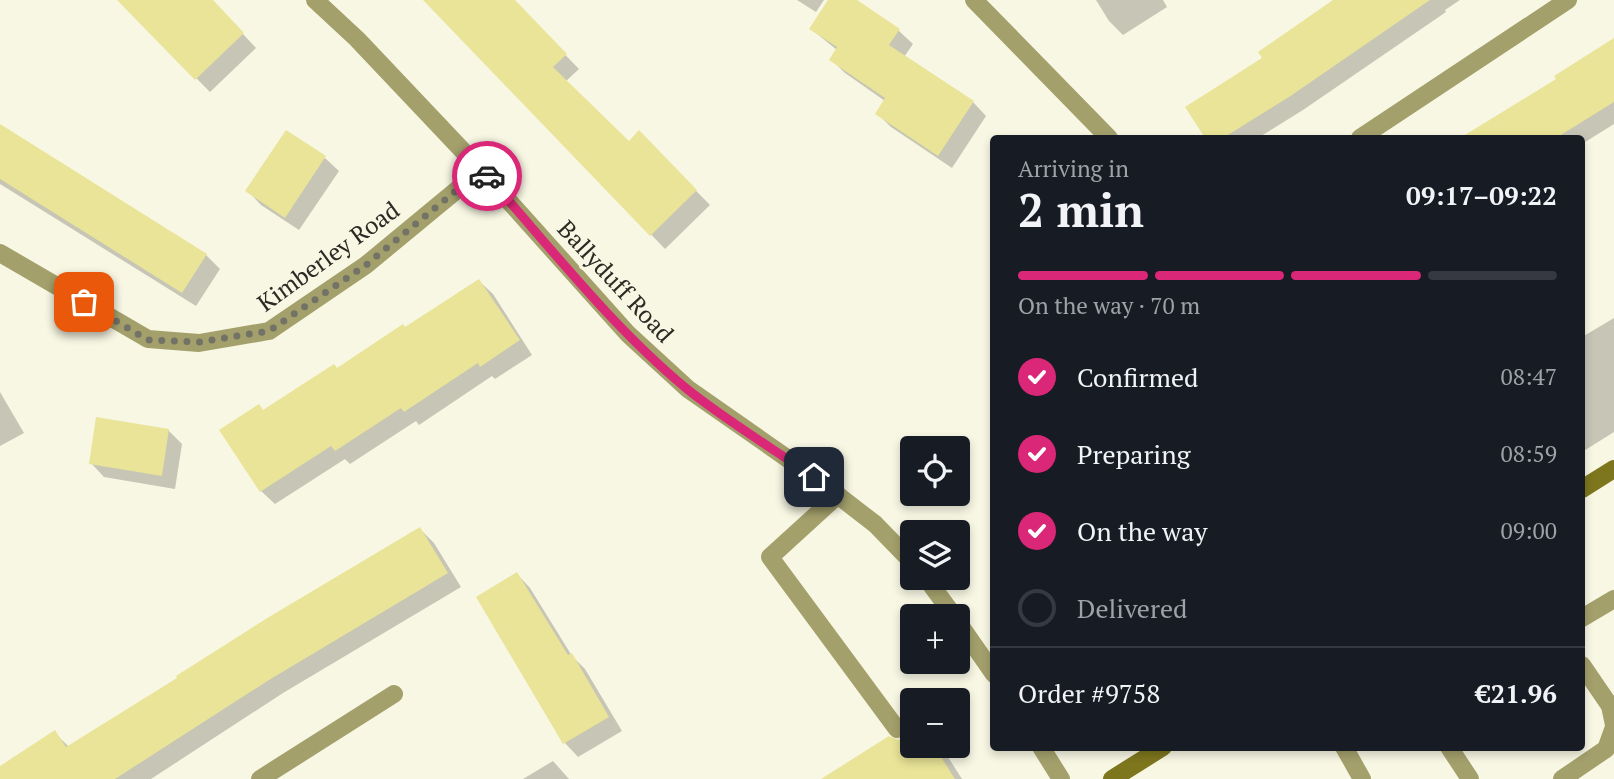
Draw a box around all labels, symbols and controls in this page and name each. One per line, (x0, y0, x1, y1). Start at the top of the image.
courier (452, 141, 522, 211)
text: Arriving in (1018, 153, 1129, 184)
icon: car (468, 157, 506, 195)
text: 09:17–09:22 (1406, 178, 1557, 212)
text: 2 min (1018, 179, 1144, 240)
street label: Kimberley Road (251, 194, 405, 318)
street label: Ballyduff Road (551, 213, 681, 349)
pin (54, 272, 114, 332)
icon: bag (65, 283, 103, 321)
text: On the way · 70 m (1018, 290, 1200, 321)
icon: check (1018, 358, 1056, 396)
text: Confirmed (1077, 360, 1198, 394)
text: 08:47 (1500, 361, 1557, 392)
icon: check (1018, 435, 1056, 473)
map controls (900, 436, 970, 758)
button: locate (900, 436, 970, 506)
text: Preparing (1077, 437, 1190, 471)
text: 08:59 (1500, 438, 1557, 469)
pin (784, 447, 844, 507)
icon: home (795, 458, 833, 496)
icon: check (1018, 512, 1056, 550)
text: On the way (1077, 514, 1208, 548)
text: 09:00 (1500, 515, 1557, 546)
button: layers (900, 520, 970, 590)
text: Delivered (1077, 591, 1187, 625)
button: + (900, 604, 970, 674)
text: Order #9758 (1018, 676, 1160, 710)
text: €21.96 (1476, 676, 1557, 710)
button: − (900, 688, 970, 758)

